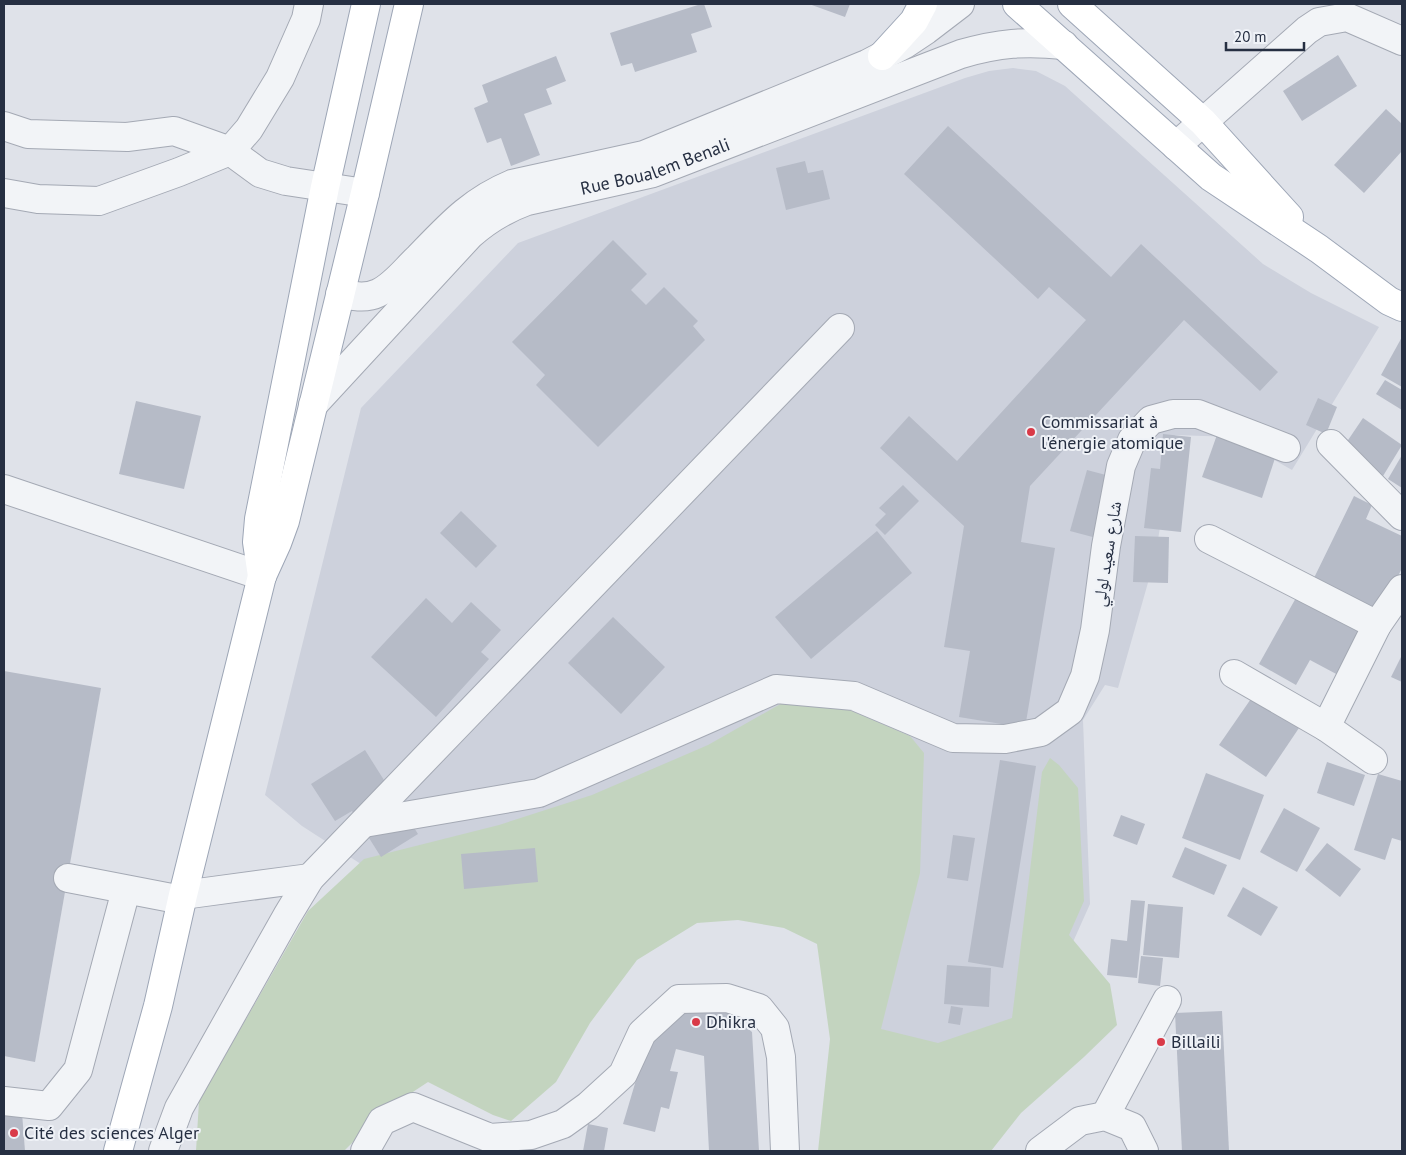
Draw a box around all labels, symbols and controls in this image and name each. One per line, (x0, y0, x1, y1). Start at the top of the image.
scale bar (1226, 20, 1304, 52)
text: 20 m (1234, 27, 1267, 46)
street label: Rue Boualem Benali (578, 132, 733, 200)
place label: Commissariat à l'énergie atomique (1041, 410, 1184, 454)
marker: Commissariat à l'énergie atomique (1025, 426, 1037, 438)
street label: شارع سعيد لولي (1087, 499, 1130, 609)
place label: Dhikra (706, 1010, 756, 1033)
marker: Dhikra (690, 1016, 702, 1028)
place label: Billaili (1171, 1030, 1221, 1053)
marker: Billaili (1155, 1036, 1167, 1048)
place label: Cité des sciences Alger (24, 1121, 199, 1144)
marker: Cité des sciences Alger (8, 1127, 20, 1139)

